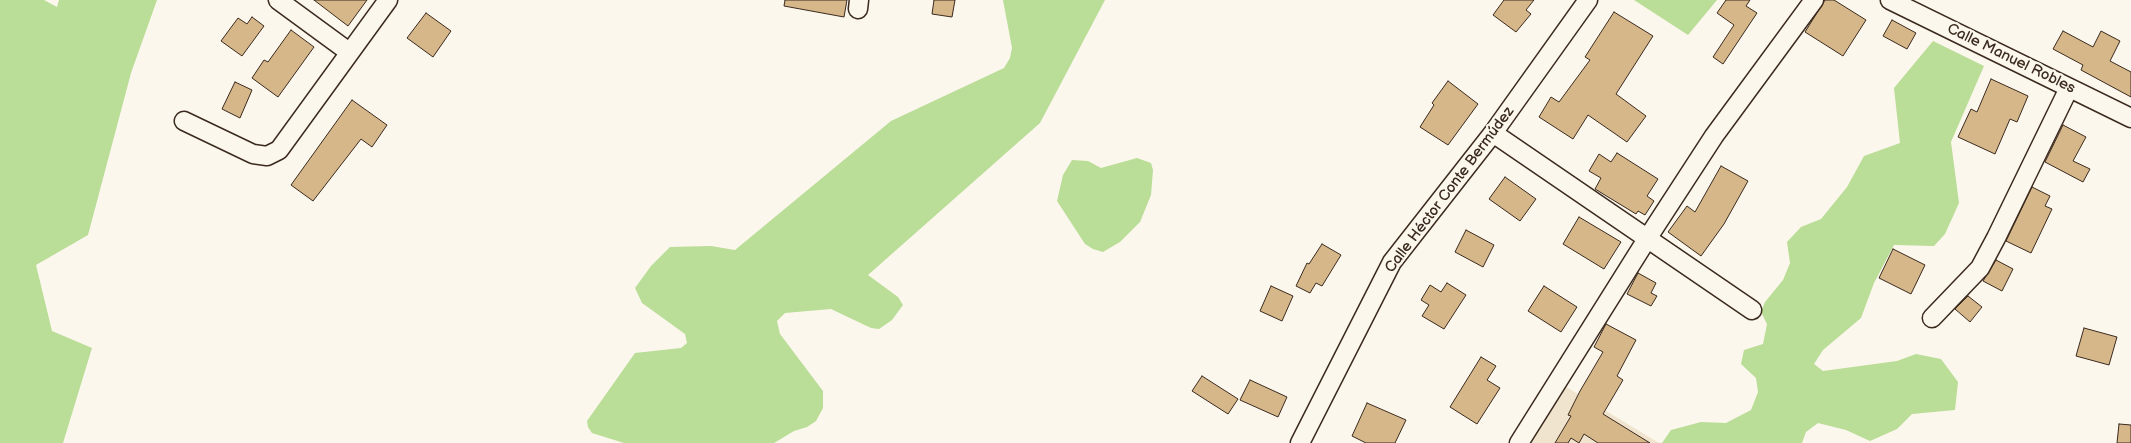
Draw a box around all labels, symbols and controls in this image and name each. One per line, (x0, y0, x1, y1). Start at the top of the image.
street label: Calle Manuel Robles (1944, 20, 2078, 98)
street label: Calle Héctor Conte Bermúdez (1382, 103, 1518, 277)

